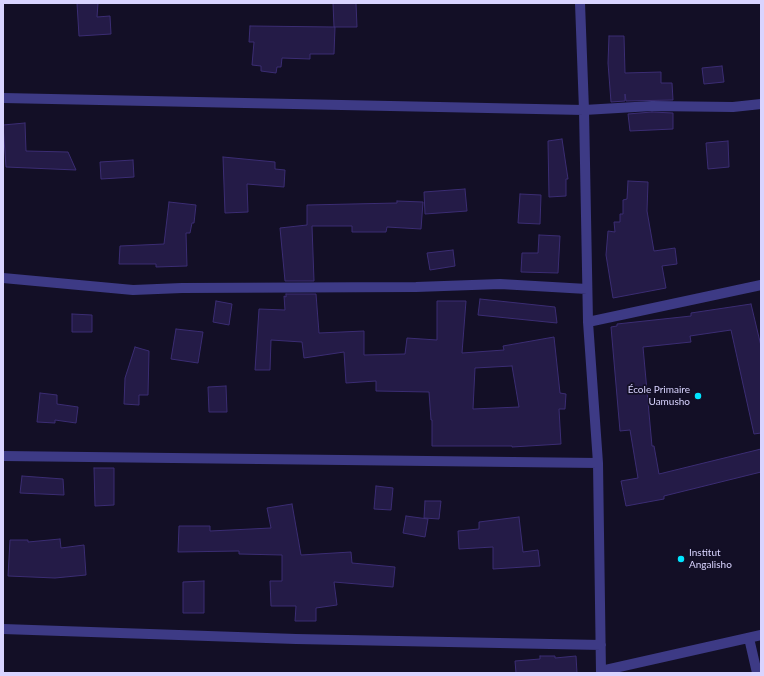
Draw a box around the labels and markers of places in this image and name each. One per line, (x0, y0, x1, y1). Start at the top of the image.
place label: École Primaire Uamusho (628, 384, 690, 408)
marker: École Primaire Uamusho (693, 391, 703, 401)
place label: Institut Angalisho (689, 547, 732, 570)
marker: Institut Angalisho (676, 554, 686, 564)

